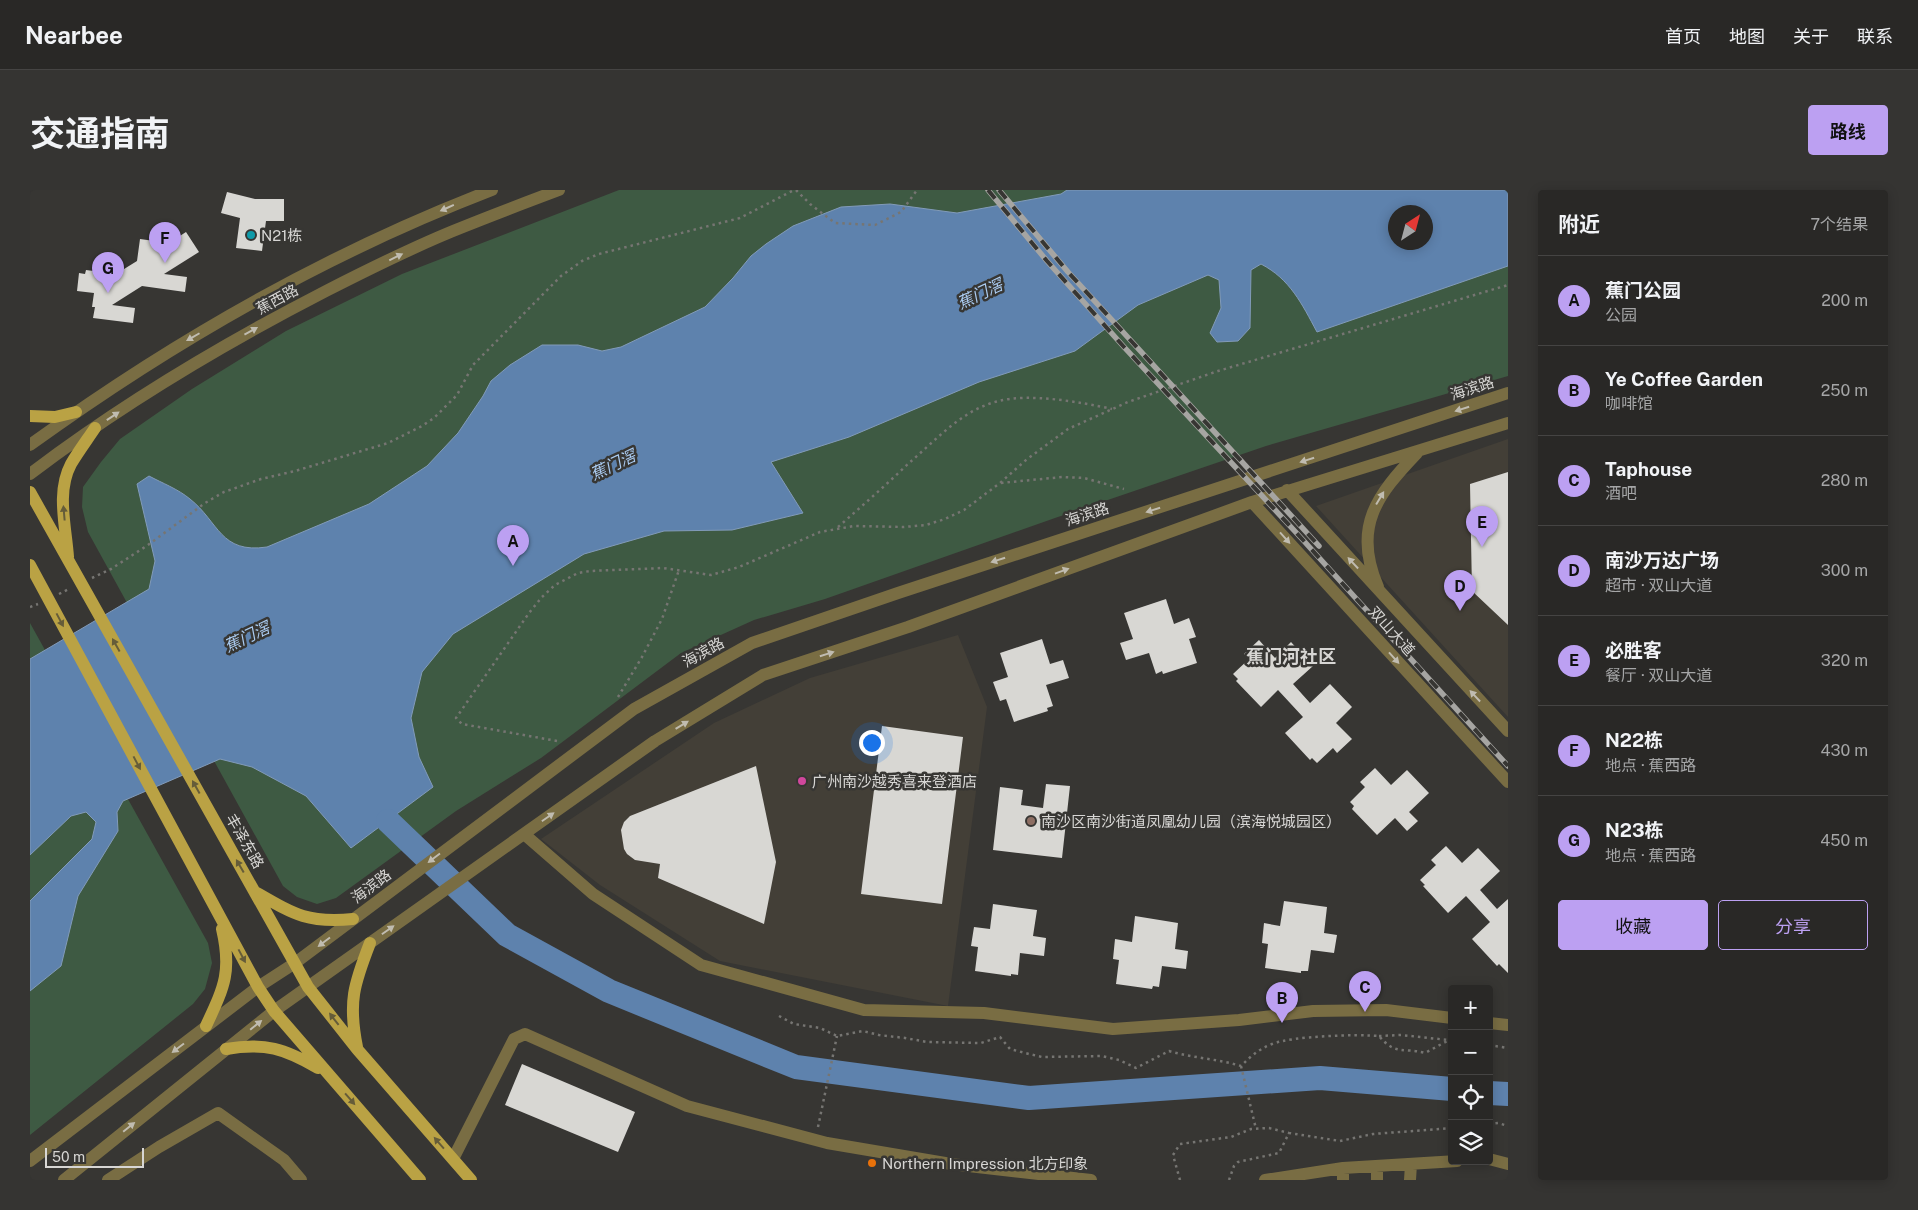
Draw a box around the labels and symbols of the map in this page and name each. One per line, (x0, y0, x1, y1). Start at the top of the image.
one-way arrow (440, 204, 454, 212)
north arrow (1388, 205, 1433, 250)
pin: F (149, 222, 181, 263)
place label: N21栋 (261, 227, 302, 244)
marker: N21栋 (245, 229, 257, 241)
pin: G (92, 252, 124, 293)
one-way arrow (389, 253, 403, 261)
water label: 蕉门滘 (954, 274, 1008, 313)
street label: 蕉西路 (253, 281, 301, 317)
one-way arrow (244, 327, 258, 335)
one-way arrow (187, 333, 200, 342)
street label: 海滨路 (1448, 373, 1496, 403)
one-way arrow (1454, 406, 1469, 413)
one-way arrow (106, 411, 119, 421)
water label: 蕉门滘 (587, 445, 641, 484)
one-way arrow (1300, 456, 1315, 464)
one-way arrow (1376, 491, 1385, 504)
street label: 海滨路 (1063, 499, 1111, 529)
one-way arrow (60, 505, 68, 521)
one-way arrow (1145, 506, 1160, 514)
pin: E (1466, 506, 1498, 547)
pin: A (497, 525, 529, 566)
one-way arrow (1279, 531, 1291, 543)
one-way arrow (991, 557, 1006, 565)
one-way arrow (1347, 558, 1359, 570)
one-way arrow (1055, 567, 1070, 575)
pin: D (1444, 570, 1476, 611)
street label: 双山大道 (1366, 603, 1418, 659)
one-way arrow (56, 612, 64, 627)
water label: 蕉门滘 (221, 617, 275, 656)
street label: 海滨路 (679, 634, 727, 670)
one-way arrow (112, 638, 120, 653)
district label: 蕉门河社区 (1246, 646, 1336, 667)
one-way arrow (819, 650, 834, 657)
one-way arrow (1388, 651, 1400, 663)
one-way arrow (1469, 690, 1481, 702)
one-way arrow (675, 720, 688, 730)
your location (859, 730, 885, 756)
one-way arrow (133, 755, 141, 770)
place label: 广州南沙越秀喜来登酒店 (812, 773, 977, 790)
marker: 广州南沙越秀喜来登酒店 (796, 775, 808, 787)
one-way arrow (191, 780, 200, 793)
street label: 丰泽东路 (223, 811, 267, 871)
one-way arrow (541, 812, 555, 822)
place label: 南沙区南沙街道凤凰幼儿园（滨海悦城园区） (1041, 813, 1341, 830)
marker: 南沙区南沙街道凤凰幼儿园（滨海悦城园区） (1025, 815, 1037, 827)
one-way arrow (428, 853, 441, 864)
one-way arrow (236, 859, 245, 873)
street label: 海滨路 (348, 866, 394, 906)
one-way arrow (381, 925, 394, 935)
one-way arrow (318, 936, 331, 947)
one-way arrow (238, 949, 246, 963)
pin: C (1349, 971, 1381, 1012)
pin: B (1266, 982, 1298, 1023)
one-way arrow (329, 1012, 339, 1026)
one-way arrow (249, 1020, 262, 1031)
one-way arrow (171, 1043, 185, 1053)
one-way arrow (344, 1092, 356, 1104)
one-way arrow (123, 1122, 136, 1133)
one-way arrow (434, 1137, 445, 1149)
scale bar (45, 1145, 144, 1168)
place label: Northern Impression 北方印象 (882, 1155, 1088, 1172)
marker: Northern Impression 北方印象 (866, 1157, 878, 1169)

